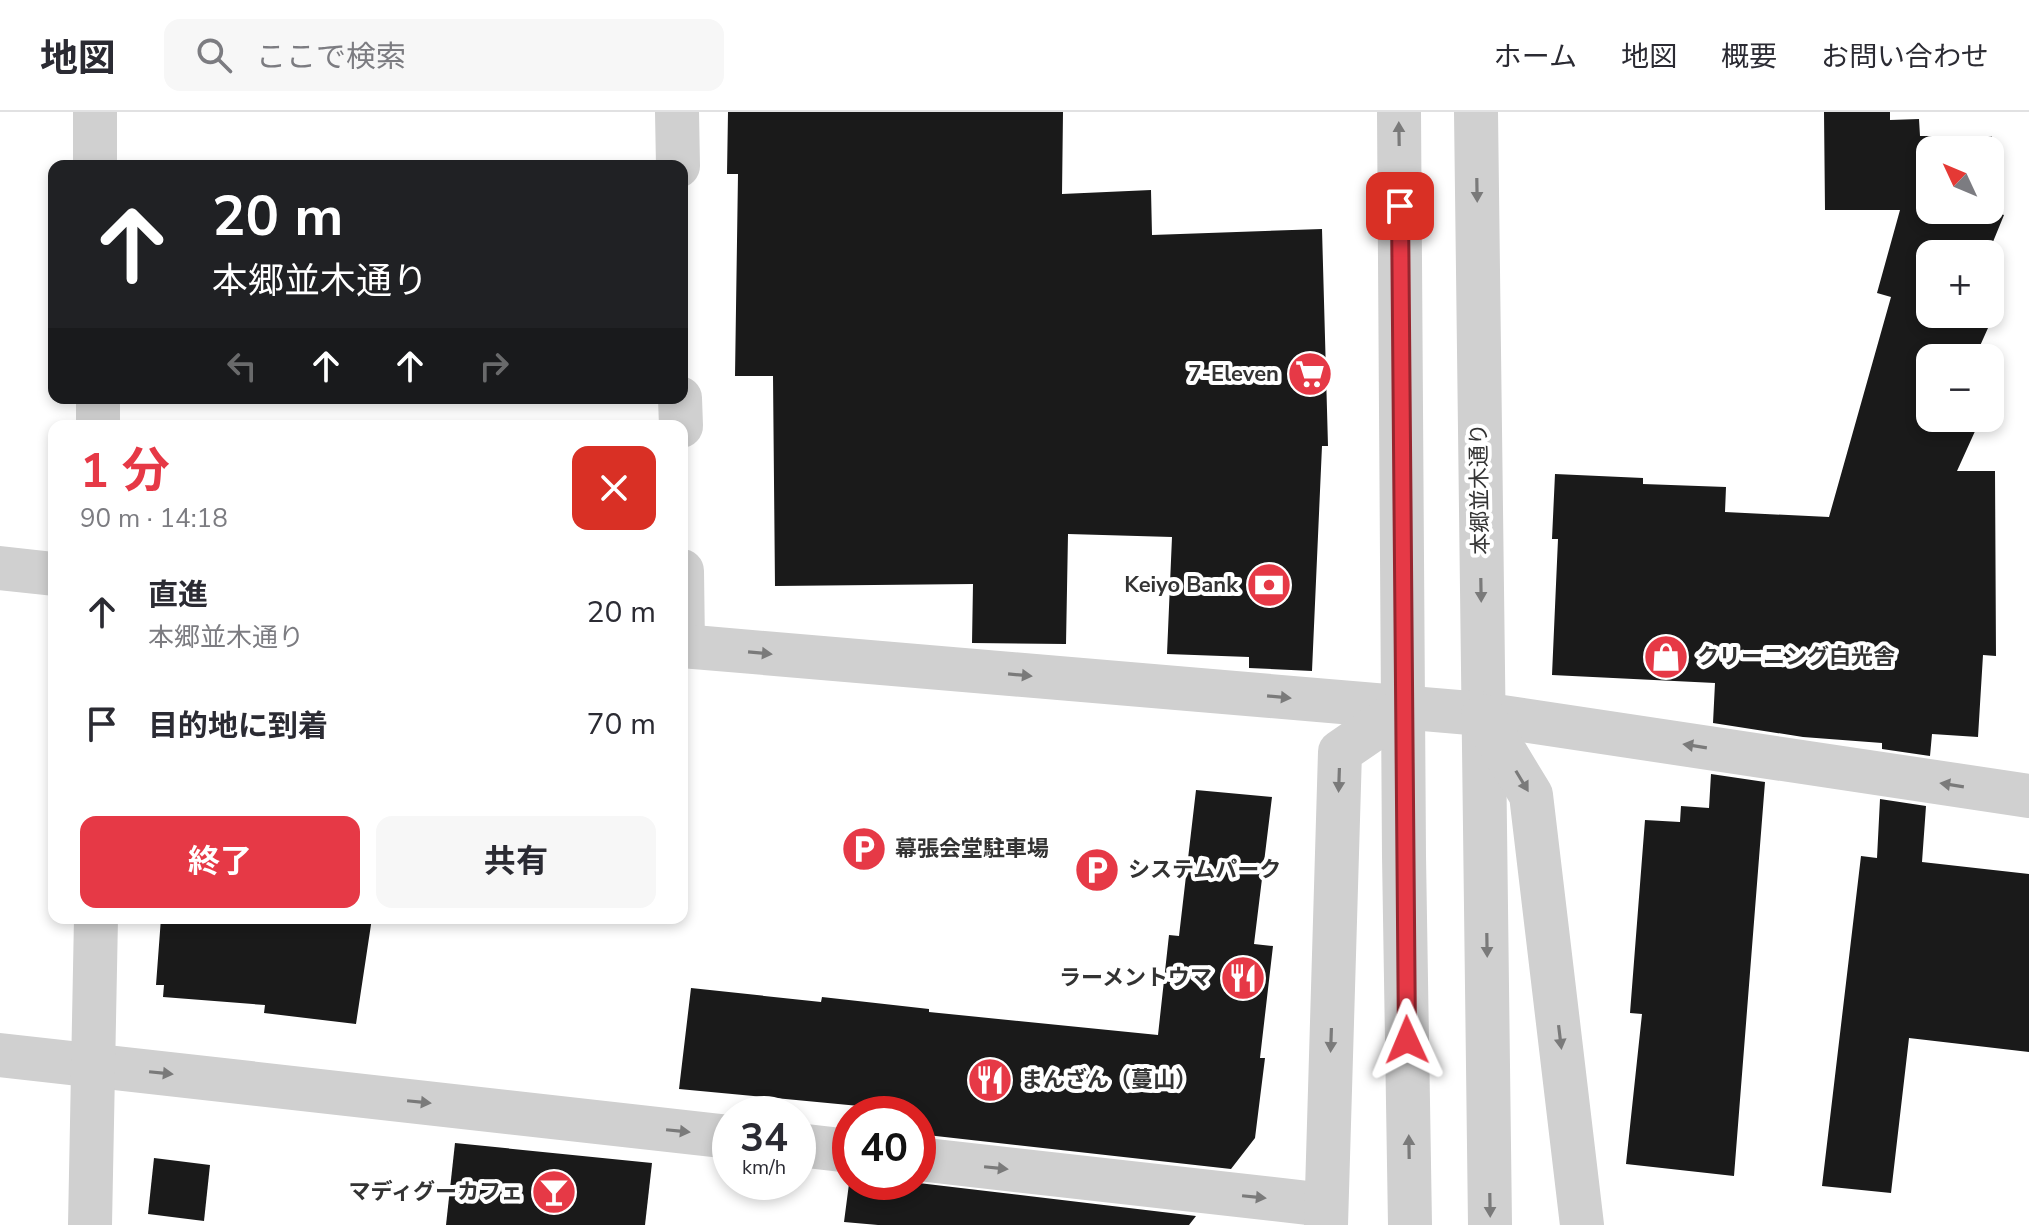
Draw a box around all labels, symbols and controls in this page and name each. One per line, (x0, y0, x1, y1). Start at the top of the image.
search box (164, 19, 724, 91)
text: 地図 (40, 33, 116, 84)
icon: search (192, 33, 236, 77)
text: ここで検索 (256, 37, 406, 78)
text: ホーム (1494, 38, 1577, 76)
text: 地図 (1621, 38, 1677, 76)
text: 概要 (1721, 38, 1777, 76)
text: お問い合わせ (1821, 38, 1989, 76)
one-way arrow (1393, 121, 1406, 146)
north arrow (1916, 136, 2004, 224)
map controls (1916, 136, 2004, 432)
pin (1366, 172, 1434, 240)
text: 20 m (212, 178, 343, 255)
one-way arrow (1471, 178, 1483, 203)
icon: arrive (1378, 184, 1422, 228)
icon: ahead (80, 192, 184, 296)
button: + (1916, 240, 2004, 328)
text: 本郷並木通り (212, 257, 428, 306)
icon: left (220, 344, 264, 388)
icon: ahead (304, 344, 348, 388)
icon: ahead (388, 344, 432, 388)
icon: right (472, 344, 516, 388)
button: − (1916, 344, 2004, 432)
supermarket icon: 7-Eleven (1286, 350, 1334, 398)
place label: 7-Eleven (1188, 359, 1279, 389)
street label: 本郷並木通り (1464, 423, 1496, 555)
text: 1 分 (80, 438, 170, 504)
button: close (572, 446, 656, 530)
text: 90 m · 14:18 (80, 501, 228, 536)
bank icon: Keiyo Bank (1245, 561, 1293, 609)
place label: Keiyo Bank (1124, 570, 1239, 600)
text: 直進 (148, 575, 208, 616)
one-way arrow (1475, 578, 1487, 603)
icon: ahead (80, 590, 124, 634)
text: 20 m (587, 592, 656, 633)
text: 本郷並木通り (148, 620, 304, 655)
shop icon: クリーニング白光舎 (1642, 633, 1690, 681)
place label: クリーニング白光舎 (1697, 642, 1895, 672)
one-way arrow (748, 647, 773, 660)
one-way arrow (1008, 669, 1033, 682)
one-way arrow (1267, 691, 1292, 704)
icon: arrive (80, 702, 124, 746)
text: 70 m (587, 704, 656, 745)
text: 目的地に到着 (148, 706, 328, 747)
one-way arrow (1682, 739, 1707, 752)
one-way arrow (1333, 768, 1345, 793)
one-way arrow (1515, 770, 1529, 792)
one-way arrow (1939, 778, 1964, 791)
button: 終了 (80, 816, 360, 908)
button: 共有 (376, 816, 656, 908)
parking icon: 幕張会堂駐車場 (840, 825, 888, 873)
place label: 幕張会堂駐車場 (895, 834, 1049, 864)
parking icon: システムパーク (1073, 846, 1121, 894)
place label: システムパーク (1128, 855, 1281, 885)
one-way arrow (1480, 933, 1493, 958)
restaurant icon: ラーメントウマ (1219, 954, 1267, 1002)
place label: ラーメントウマ (1059, 963, 1212, 993)
position arrow (1365, 998, 1449, 1082)
one-way arrow (1553, 1025, 1566, 1050)
one-way arrow (1325, 1028, 1338, 1053)
restaurant icon: まんざん（蔓山） (966, 1056, 1014, 1104)
place label: まんざん（蔓山） (1021, 1065, 1197, 1095)
one-way arrow (149, 1066, 174, 1079)
one-way arrow (407, 1096, 432, 1109)
speed limit sign: 40 (832, 1096, 936, 1200)
text: 34 (740, 1111, 788, 1165)
one-way arrow (666, 1125, 691, 1138)
one-way arrow (1403, 1134, 1415, 1159)
text: km/h (742, 1154, 786, 1181)
one-way arrow (983, 1161, 1008, 1174)
bar icon: マディグーカフェ (530, 1168, 578, 1216)
place label: マディグーカフェ (349, 1177, 523, 1207)
one-way arrow (1242, 1190, 1267, 1203)
one-way arrow (1483, 1193, 1496, 1218)

